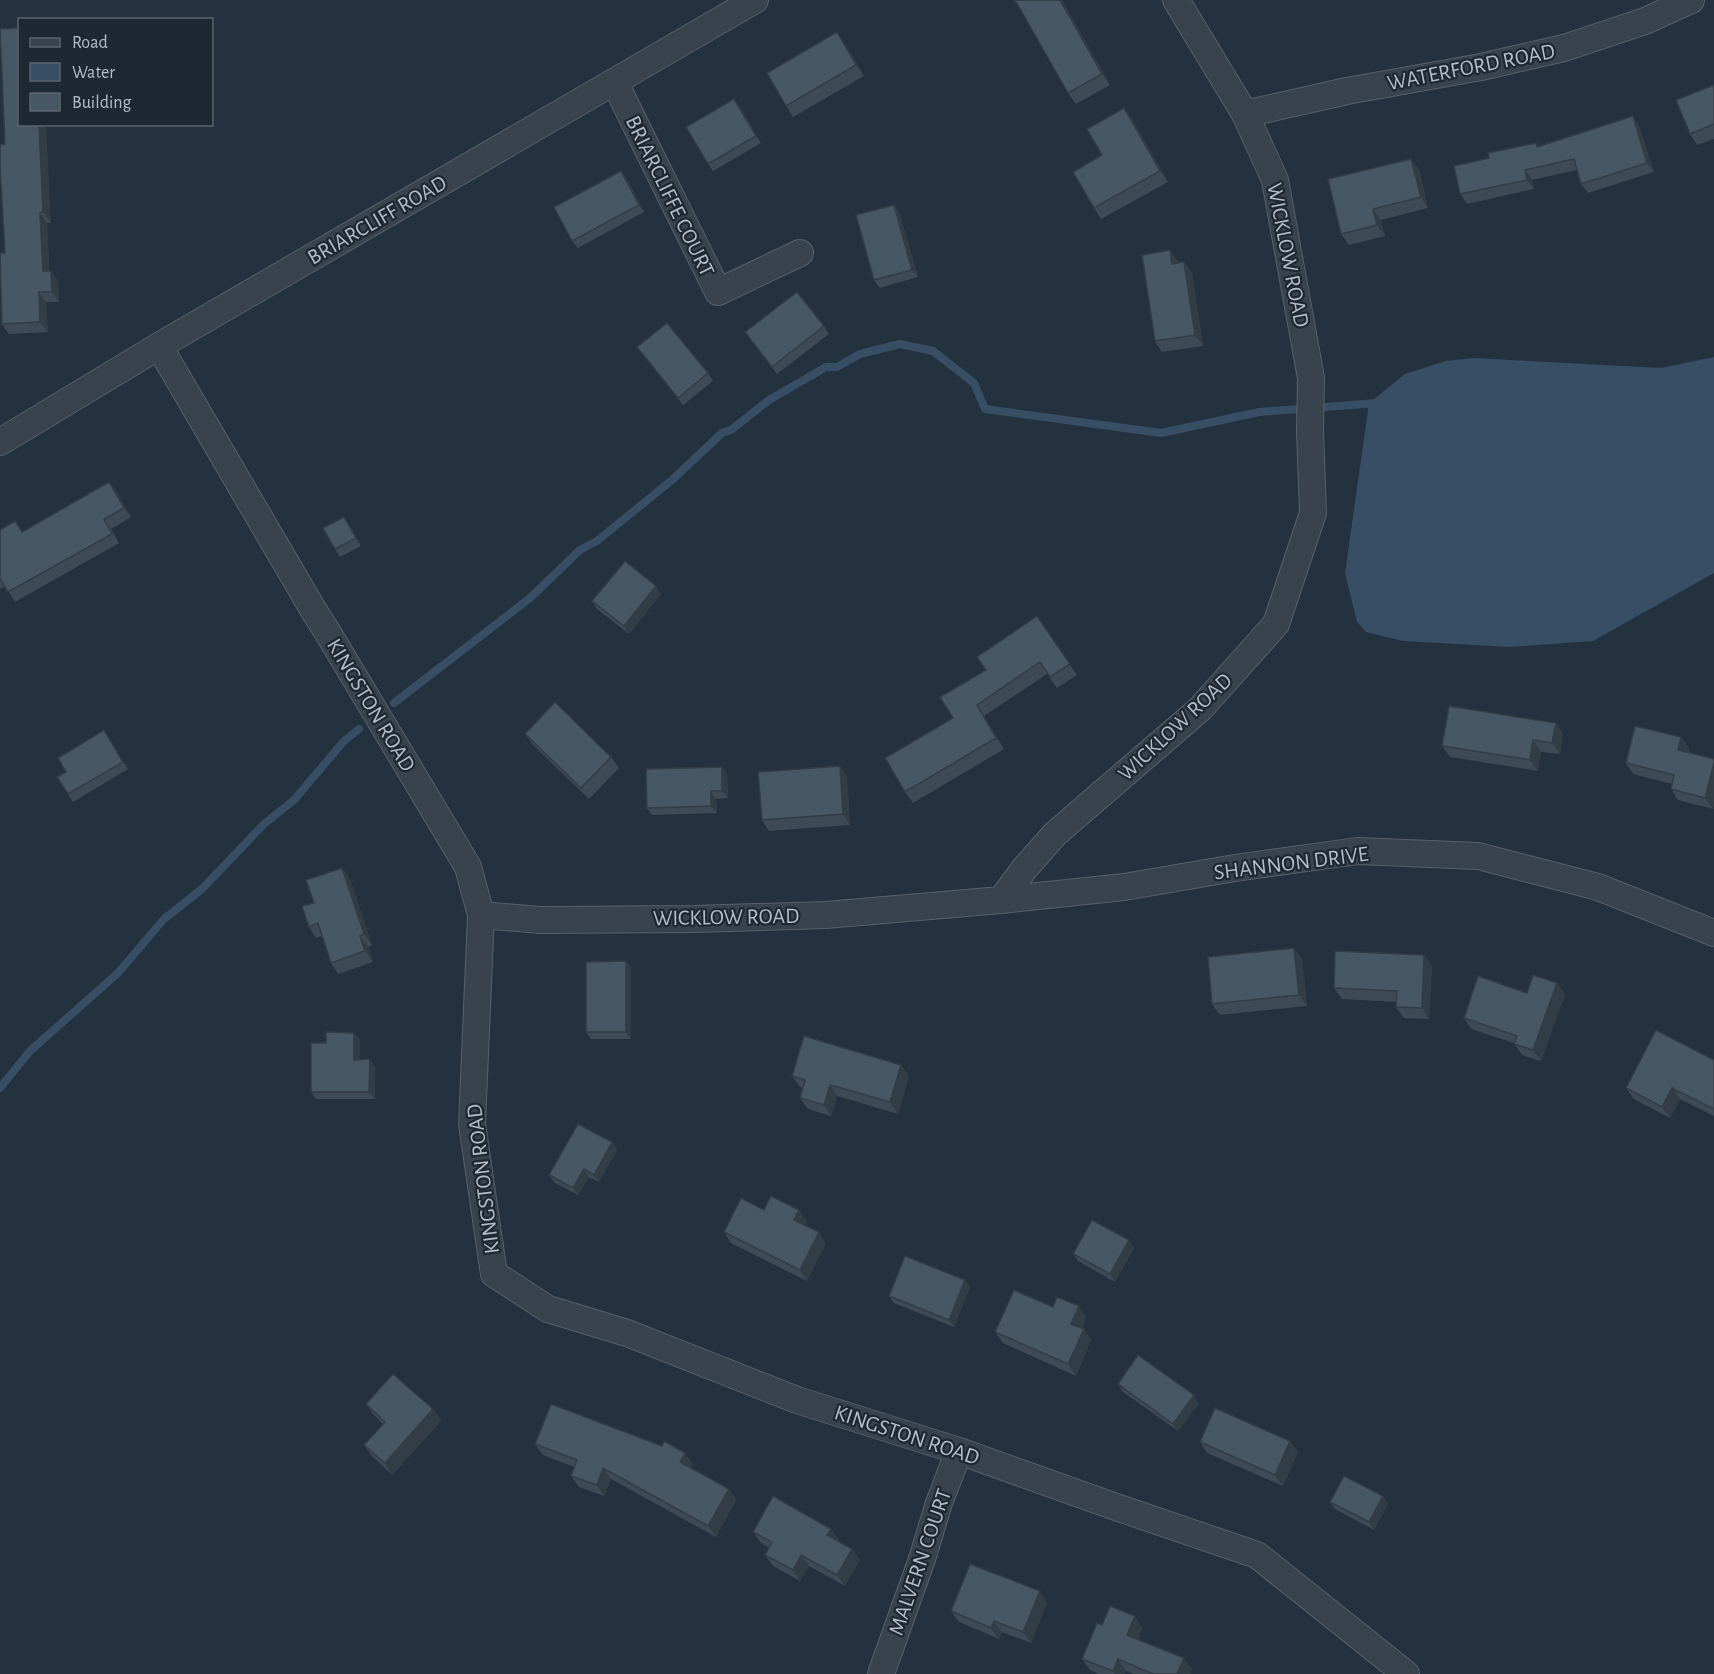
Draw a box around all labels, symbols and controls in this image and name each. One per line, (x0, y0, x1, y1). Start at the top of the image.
legend (18, 18, 213, 126)
text: Road (72, 34, 108, 52)
street label: WATERFORD ROAD (1385, 40, 1557, 94)
text: Water (72, 64, 115, 82)
text: Building (72, 94, 132, 112)
street label: BRIARCLIFFE COURT (622, 112, 719, 280)
street label: BRIARCLIFF ROAD (304, 171, 450, 269)
street label: WICKLOW ROAD (1263, 181, 1313, 329)
street label: KINGSTON ROAD (323, 635, 419, 775)
street label: WICKLOW ROAD (1114, 669, 1236, 785)
street label: SHANNON DRIVE (1213, 843, 1370, 883)
street label: WICKLOW ROAD (653, 905, 799, 929)
street label: KINGSTON ROAD (463, 1103, 503, 1255)
street label: KINGSTON ROAD (832, 1401, 982, 1469)
street label: MALVERN COURT (885, 1486, 955, 1638)

